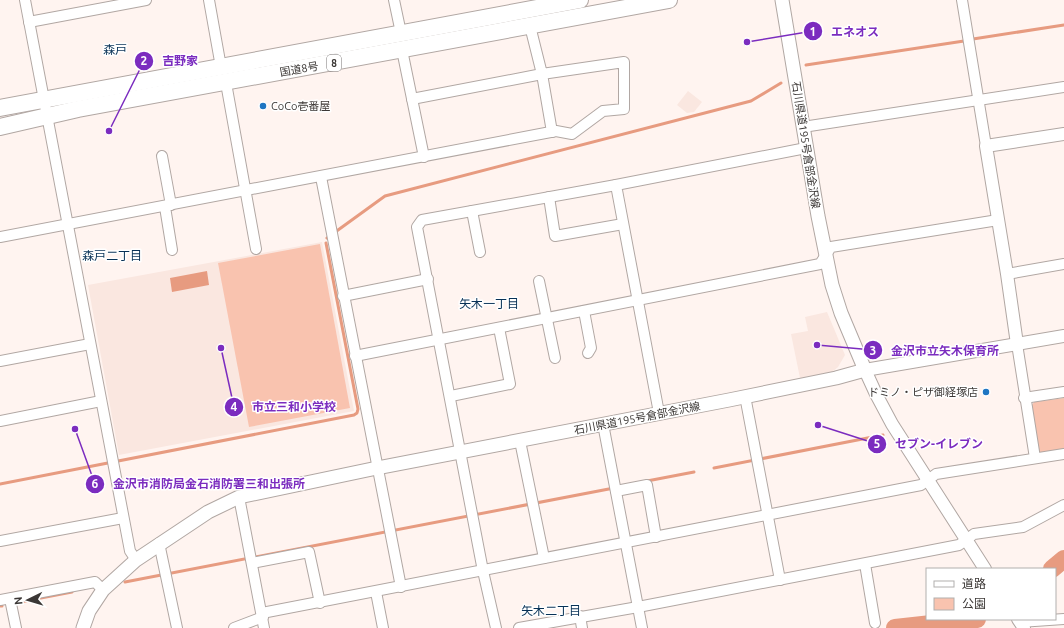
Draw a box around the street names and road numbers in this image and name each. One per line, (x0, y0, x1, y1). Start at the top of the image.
road number: 8 (327, 55, 341, 71)
street label: 国道8号 (279, 60, 319, 78)
street label: 石川県道195号倉部金沢線 (790, 81, 822, 209)
street label: 石川県道195号倉部金沢線 (573, 400, 701, 436)

